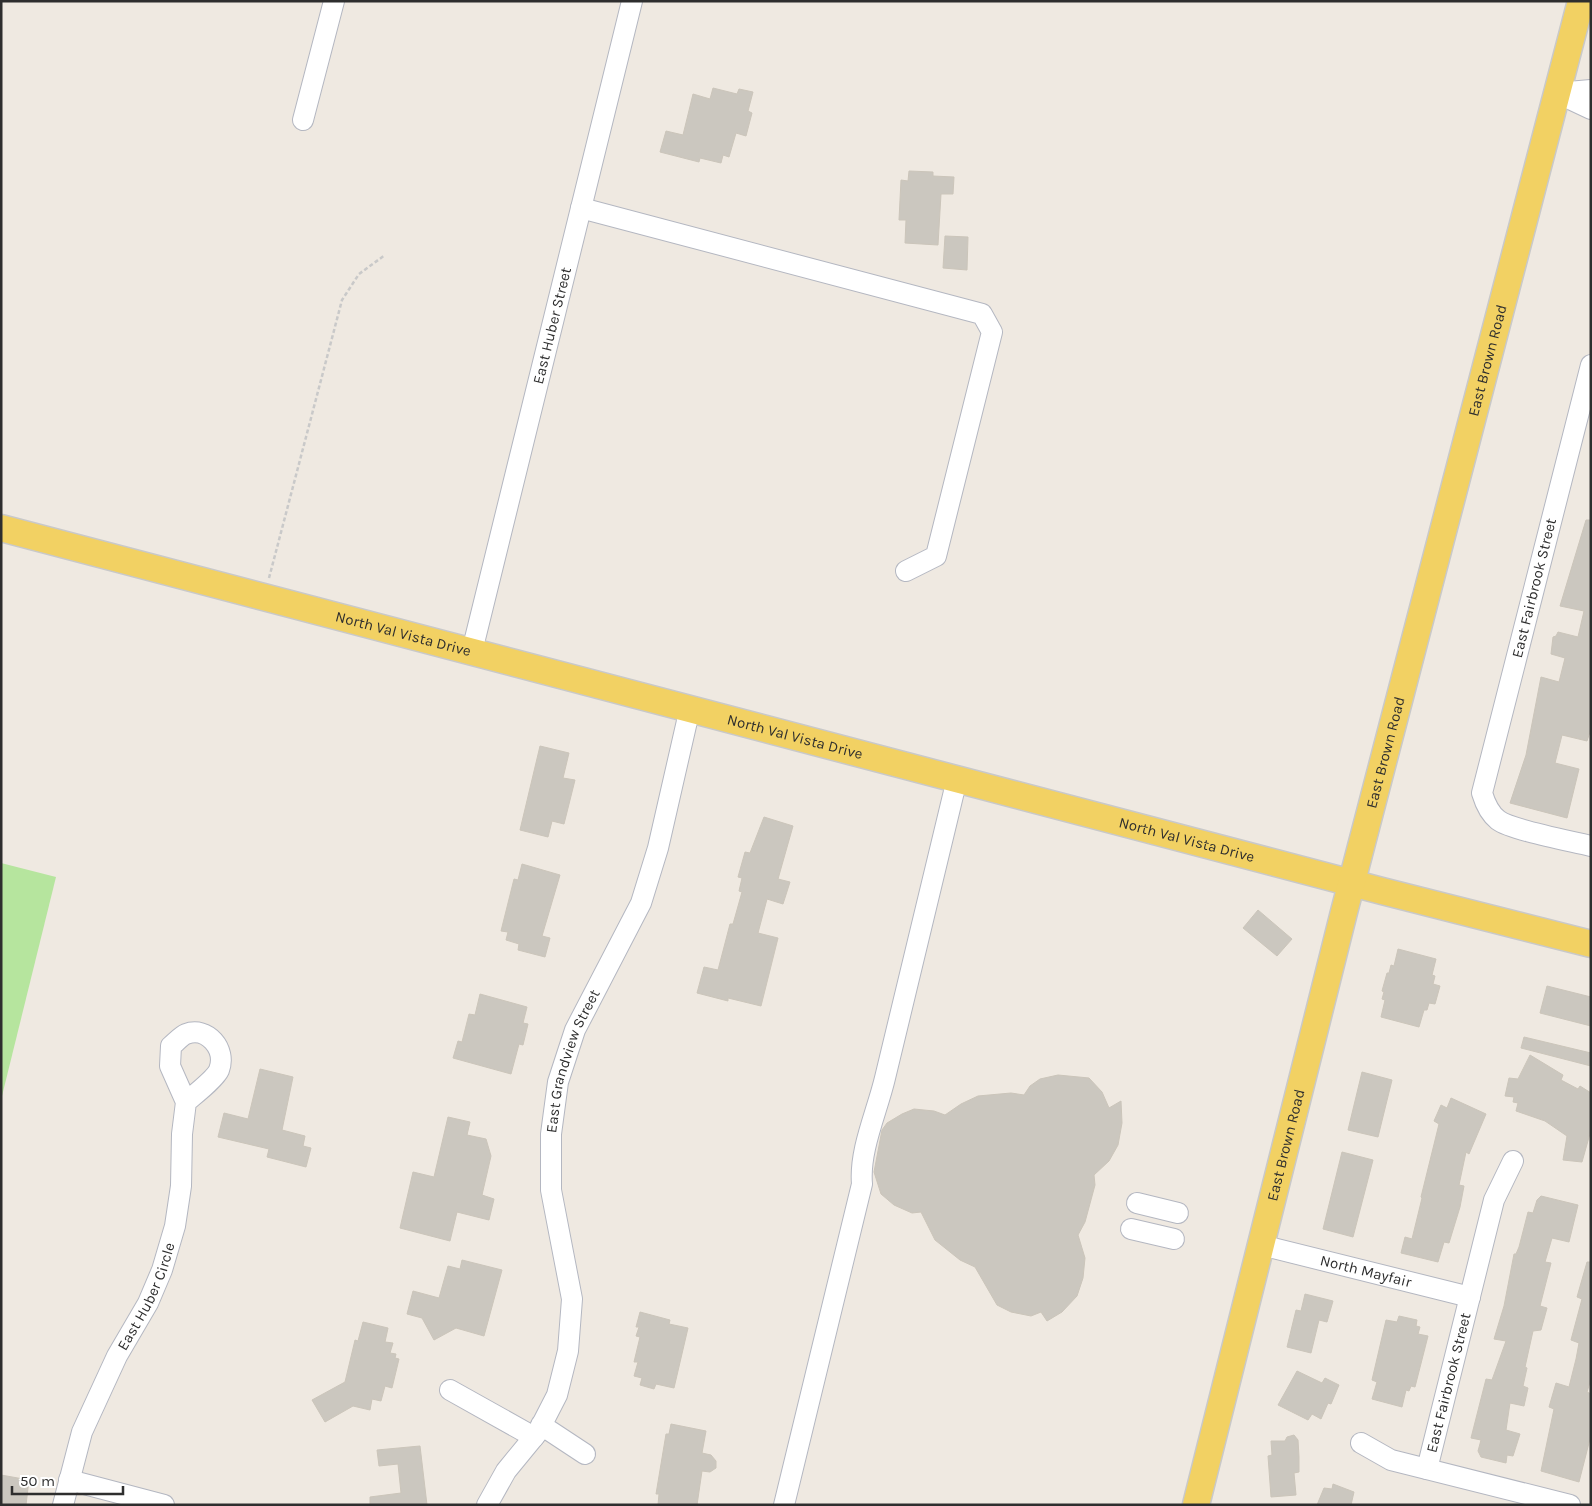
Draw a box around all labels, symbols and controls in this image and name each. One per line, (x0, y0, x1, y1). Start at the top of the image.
street label: East Huber Street (529, 265, 575, 386)
street label: East Brown Road (1464, 303, 1511, 418)
street label: East Fairbrook Street (1508, 516, 1560, 660)
street label: North Val Vista Drive (334, 607, 473, 660)
street label: East Brown Road (1362, 695, 1409, 810)
street label: North Val Vista Drive (725, 710, 865, 763)
street label: North Val Vista Drive (1117, 813, 1256, 866)
street label: East Grandview Street (542, 986, 604, 1134)
street label: East Brown Road (1263, 1087, 1308, 1203)
street label: East Huber Circle (113, 1240, 179, 1353)
street label: North Mayfair (1318, 1251, 1414, 1291)
street label: East Fairbrook Street (1422, 1311, 1475, 1454)
scale bar (12, 1464, 124, 1496)
text: 50 m (20, 1472, 55, 1490)

